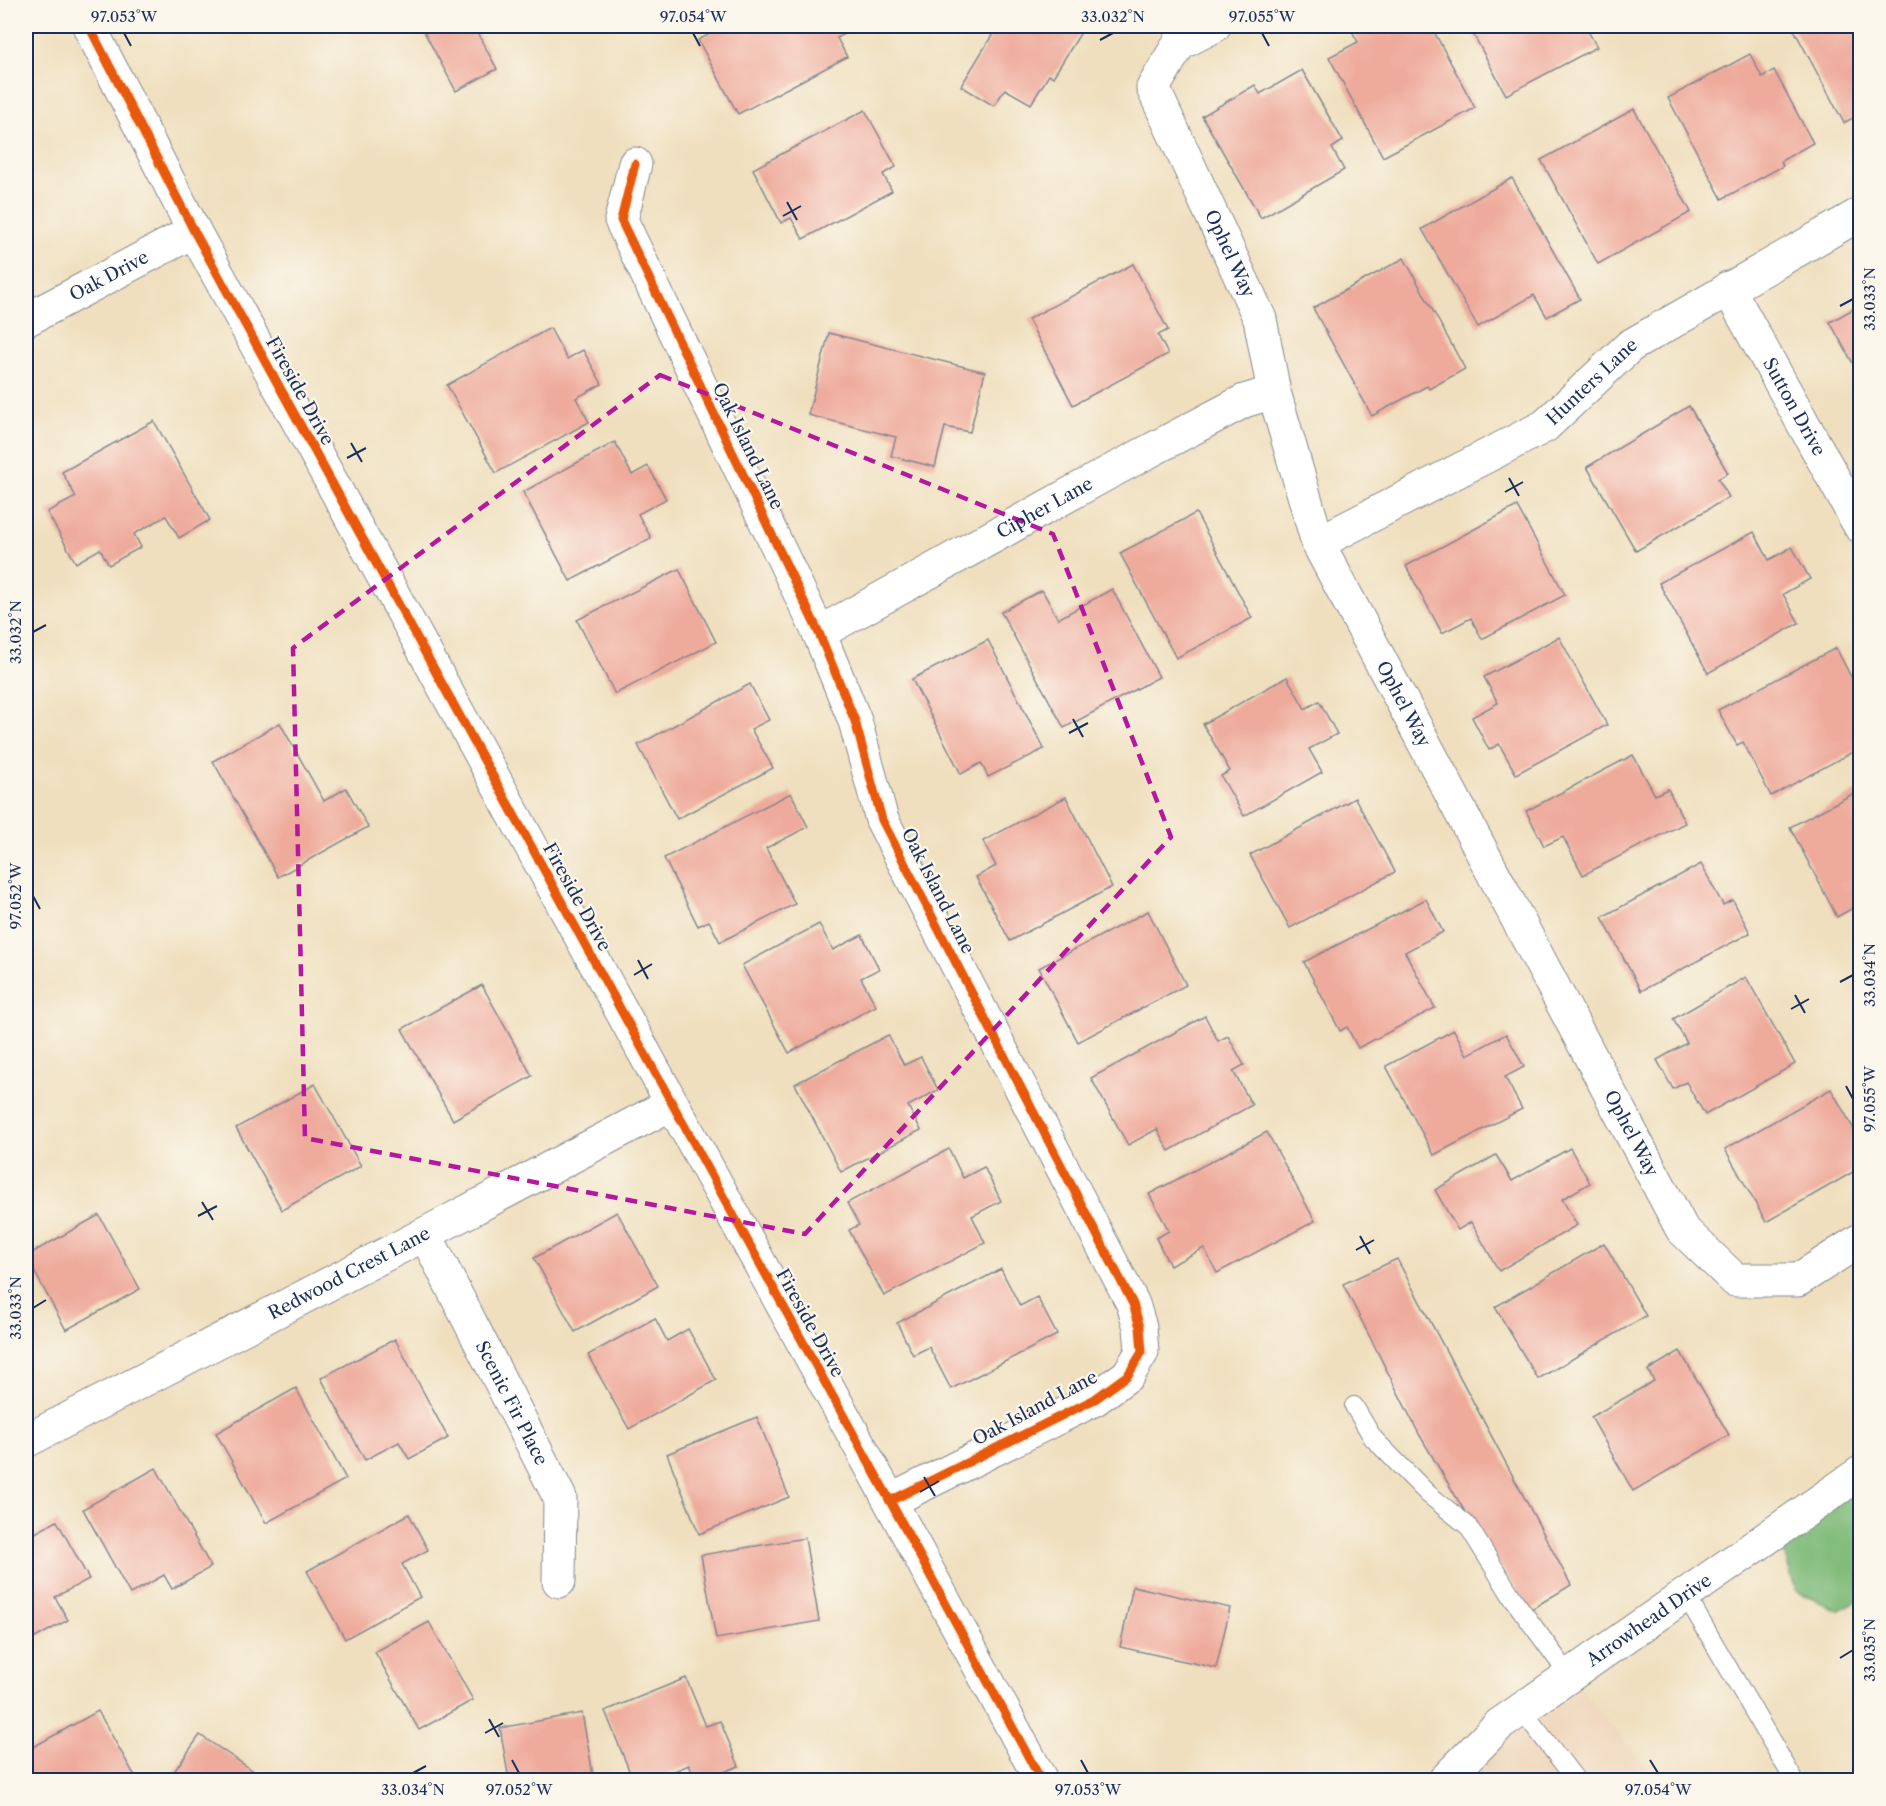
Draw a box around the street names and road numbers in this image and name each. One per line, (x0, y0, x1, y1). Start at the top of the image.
street label: Ophel Way (1200, 206, 1260, 302)
street label: Oak Drive (66, 246, 152, 306)
street label: Fireside Drive (261, 333, 339, 449)
street label: Hunters Lane (1542, 333, 1641, 430)
street label: Sutton Drive (1758, 354, 1830, 460)
street label: Oak Island Lane (708, 379, 788, 513)
street label: Cipher Lane (993, 473, 1097, 543)
street label: Ophel Way (1372, 657, 1436, 752)
street label: Oak Island Lane (897, 824, 979, 958)
street label: Fireside Drive (538, 839, 616, 955)
street label: Ophel Way (1599, 1087, 1663, 1181)
street label: Redwood Crest Lane (265, 1222, 434, 1324)
street label: Fireside Drive (771, 1265, 849, 1381)
street label: Scenic Fir Place (471, 1337, 552, 1469)
street label: Oak Island Lane (969, 1366, 1101, 1450)
street label: Arrowhead Drive (1582, 1569, 1716, 1672)

